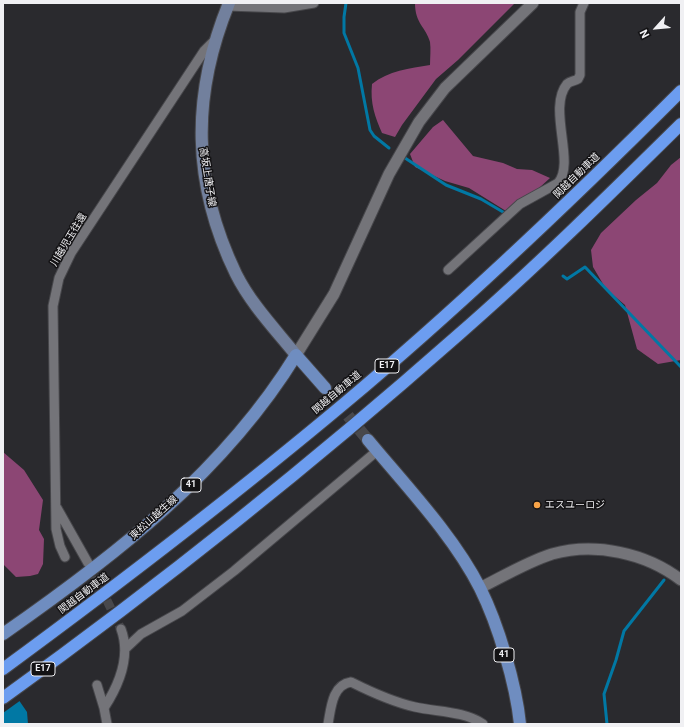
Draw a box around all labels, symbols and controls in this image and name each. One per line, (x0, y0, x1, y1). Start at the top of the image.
north arrow (636, 8, 676, 48)
text: N (637, 27, 652, 40)
street label: 高坂上唐子線 (196, 146, 218, 208)
street label: 関越自動車道 (551, 151, 603, 201)
street label: 川越児玉往還 (48, 211, 90, 269)
road number: E17 (375, 359, 399, 373)
street label: 関越自動車道 (310, 369, 364, 417)
road number: 41 (181, 478, 201, 492)
street label: 東松山越生線 (128, 493, 180, 543)
place label: エスユーロジ (545, 499, 605, 511)
marker: エスユーロジ (532, 500, 542, 510)
street label: 関越自動車道 (56, 571, 112, 617)
road number: 41 (494, 648, 514, 662)
road number: E17 (31, 662, 55, 676)

